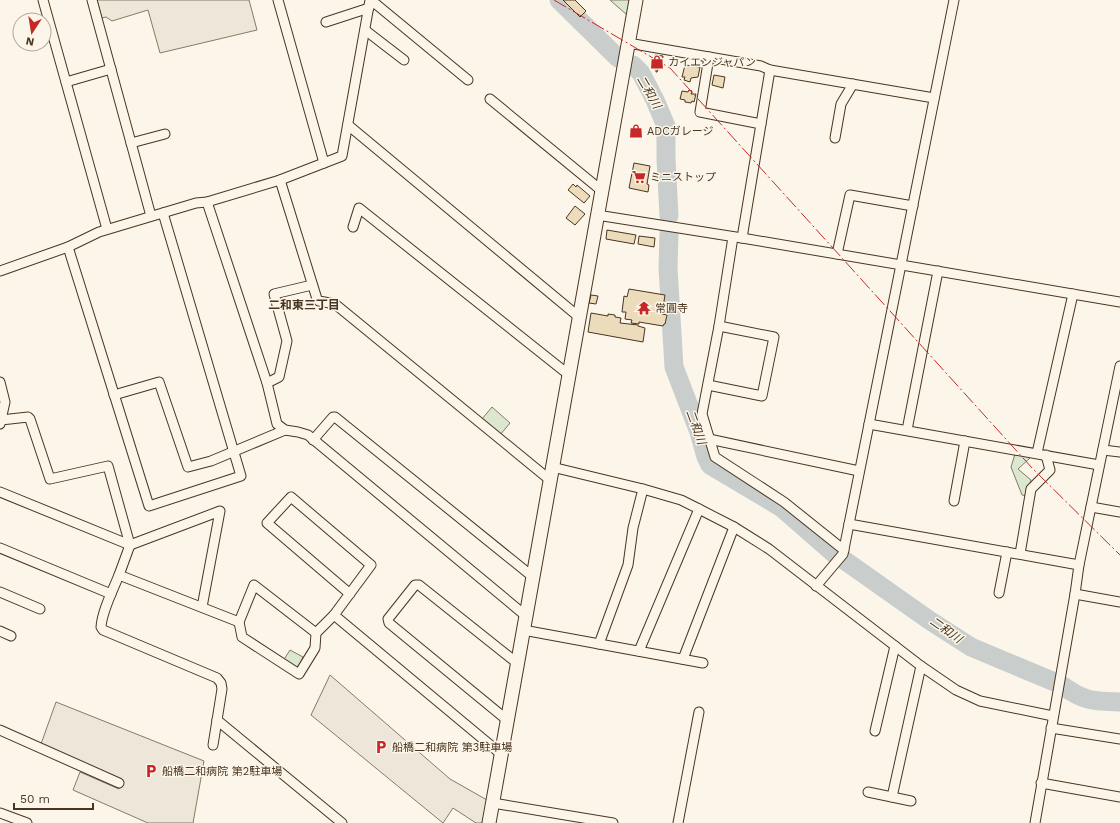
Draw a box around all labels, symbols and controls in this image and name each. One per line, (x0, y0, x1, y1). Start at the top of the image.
north arrow (12, 12, 52, 52)
text: N (25, 34, 35, 48)
shop icon: カイエンジャパン (649, 54, 665, 70)
place label: カイエンジャパン (668, 56, 756, 69)
water label: 二和川 (634, 73, 665, 113)
shop icon: ADCガレージ (628, 123, 644, 139)
place label: ADCガレージ (647, 125, 714, 138)
supermarket icon: ミニストップ (631, 169, 647, 185)
place label: ミニストップ (650, 171, 716, 184)
district label: 二和東三丁目 (268, 298, 340, 312)
temple icon: 常圓寺 (636, 300, 652, 316)
place label: 常圓寺 (655, 302, 688, 315)
water label: 二和川 (683, 408, 709, 448)
water label: 二和川 (927, 614, 966, 647)
parking icon: 船橋二和病院 第3駐車場 (373, 739, 389, 755)
place label: 船橋二和病院 第3駐車場 (392, 741, 512, 754)
parking icon: 船橋二和病院 第2駐車場 (143, 763, 159, 779)
place label: 船橋二和病院 第2駐車場 (162, 765, 282, 778)
scale bar (14, 785, 93, 811)
text: 50 m (20, 792, 50, 806)

